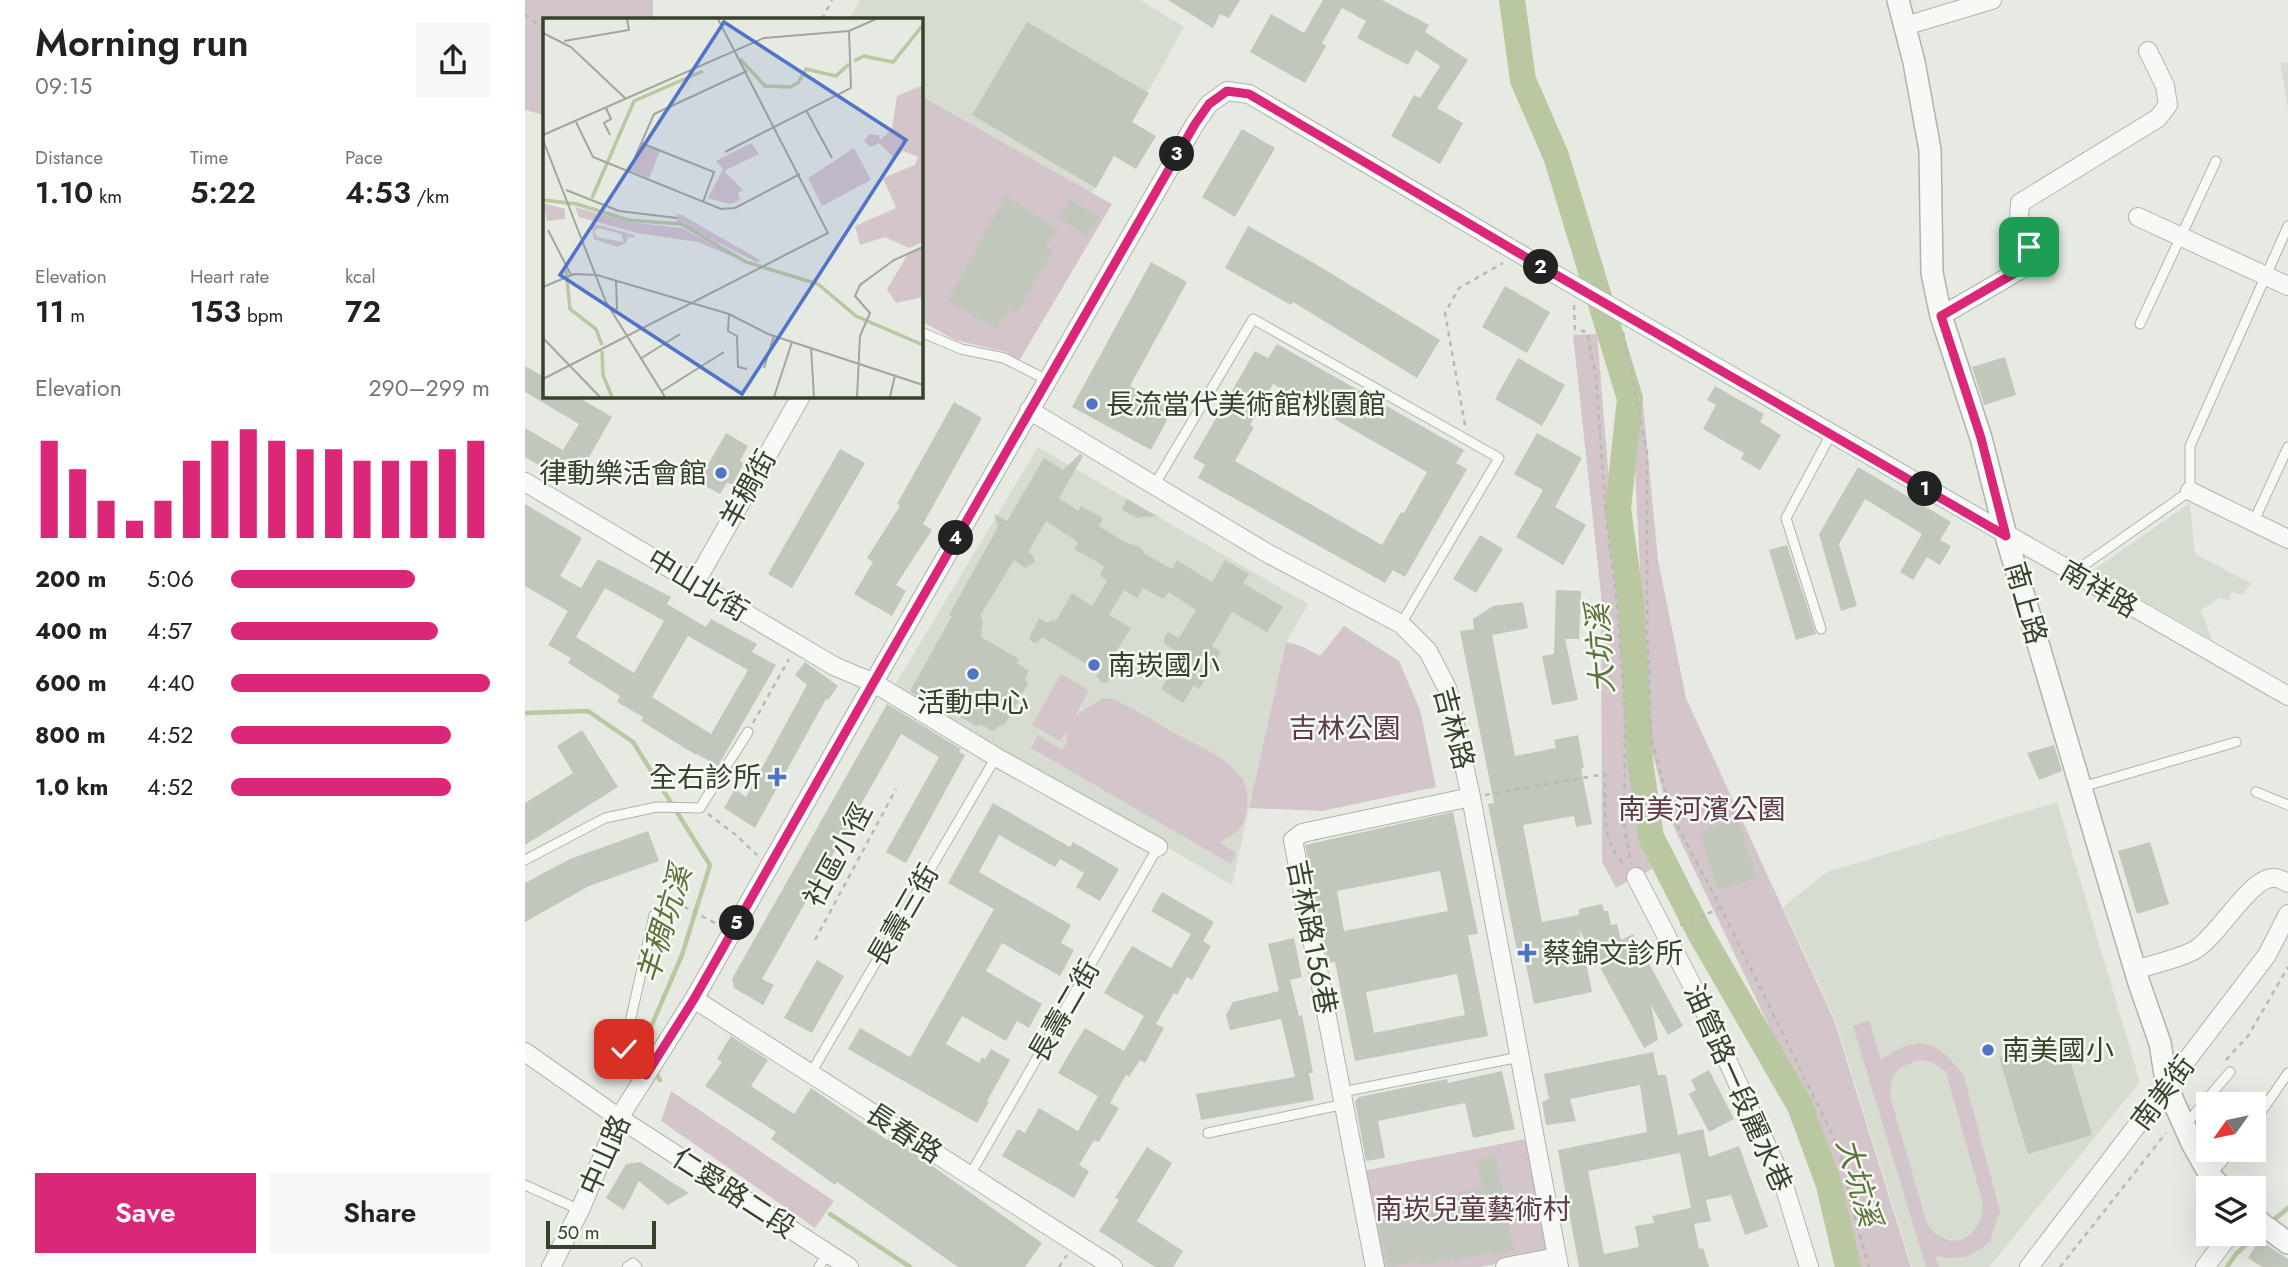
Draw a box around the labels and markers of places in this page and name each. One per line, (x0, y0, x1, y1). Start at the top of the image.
pin: 3 (1159, 136, 1195, 172)
pin (1999, 217, 2059, 277)
pin: 2 (1523, 250, 1559, 284)
place label: 長流當代美術館桃園館 (1106, 384, 1386, 425)
marker: 長流當代美術館桃園館 (1084, 396, 1100, 412)
place label: 律動樂活會館 (539, 453, 707, 494)
marker: 律動樂活會館 (713, 465, 729, 481)
pin: 1 (1907, 472, 1943, 506)
pin: 4 (939, 520, 973, 556)
place label: 南崁國小 (1108, 645, 1220, 686)
marker: 南崁國小 (1086, 657, 1102, 673)
marker: 活動中心 (965, 666, 981, 682)
place label: 活動中心 (917, 682, 1029, 723)
place label: 全右診所 (649, 757, 761, 798)
marker: 全右診所 (767, 767, 787, 787)
pin: 5 (719, 906, 755, 940)
place label: 蔡錦文診所 (1543, 933, 1683, 974)
marker: 蔡錦文診所 (1517, 943, 1537, 963)
pin (594, 1019, 654, 1079)
place label: 南美國小 (2002, 1030, 2114, 1071)
marker: 南美國小 (1980, 1042, 1996, 1058)

